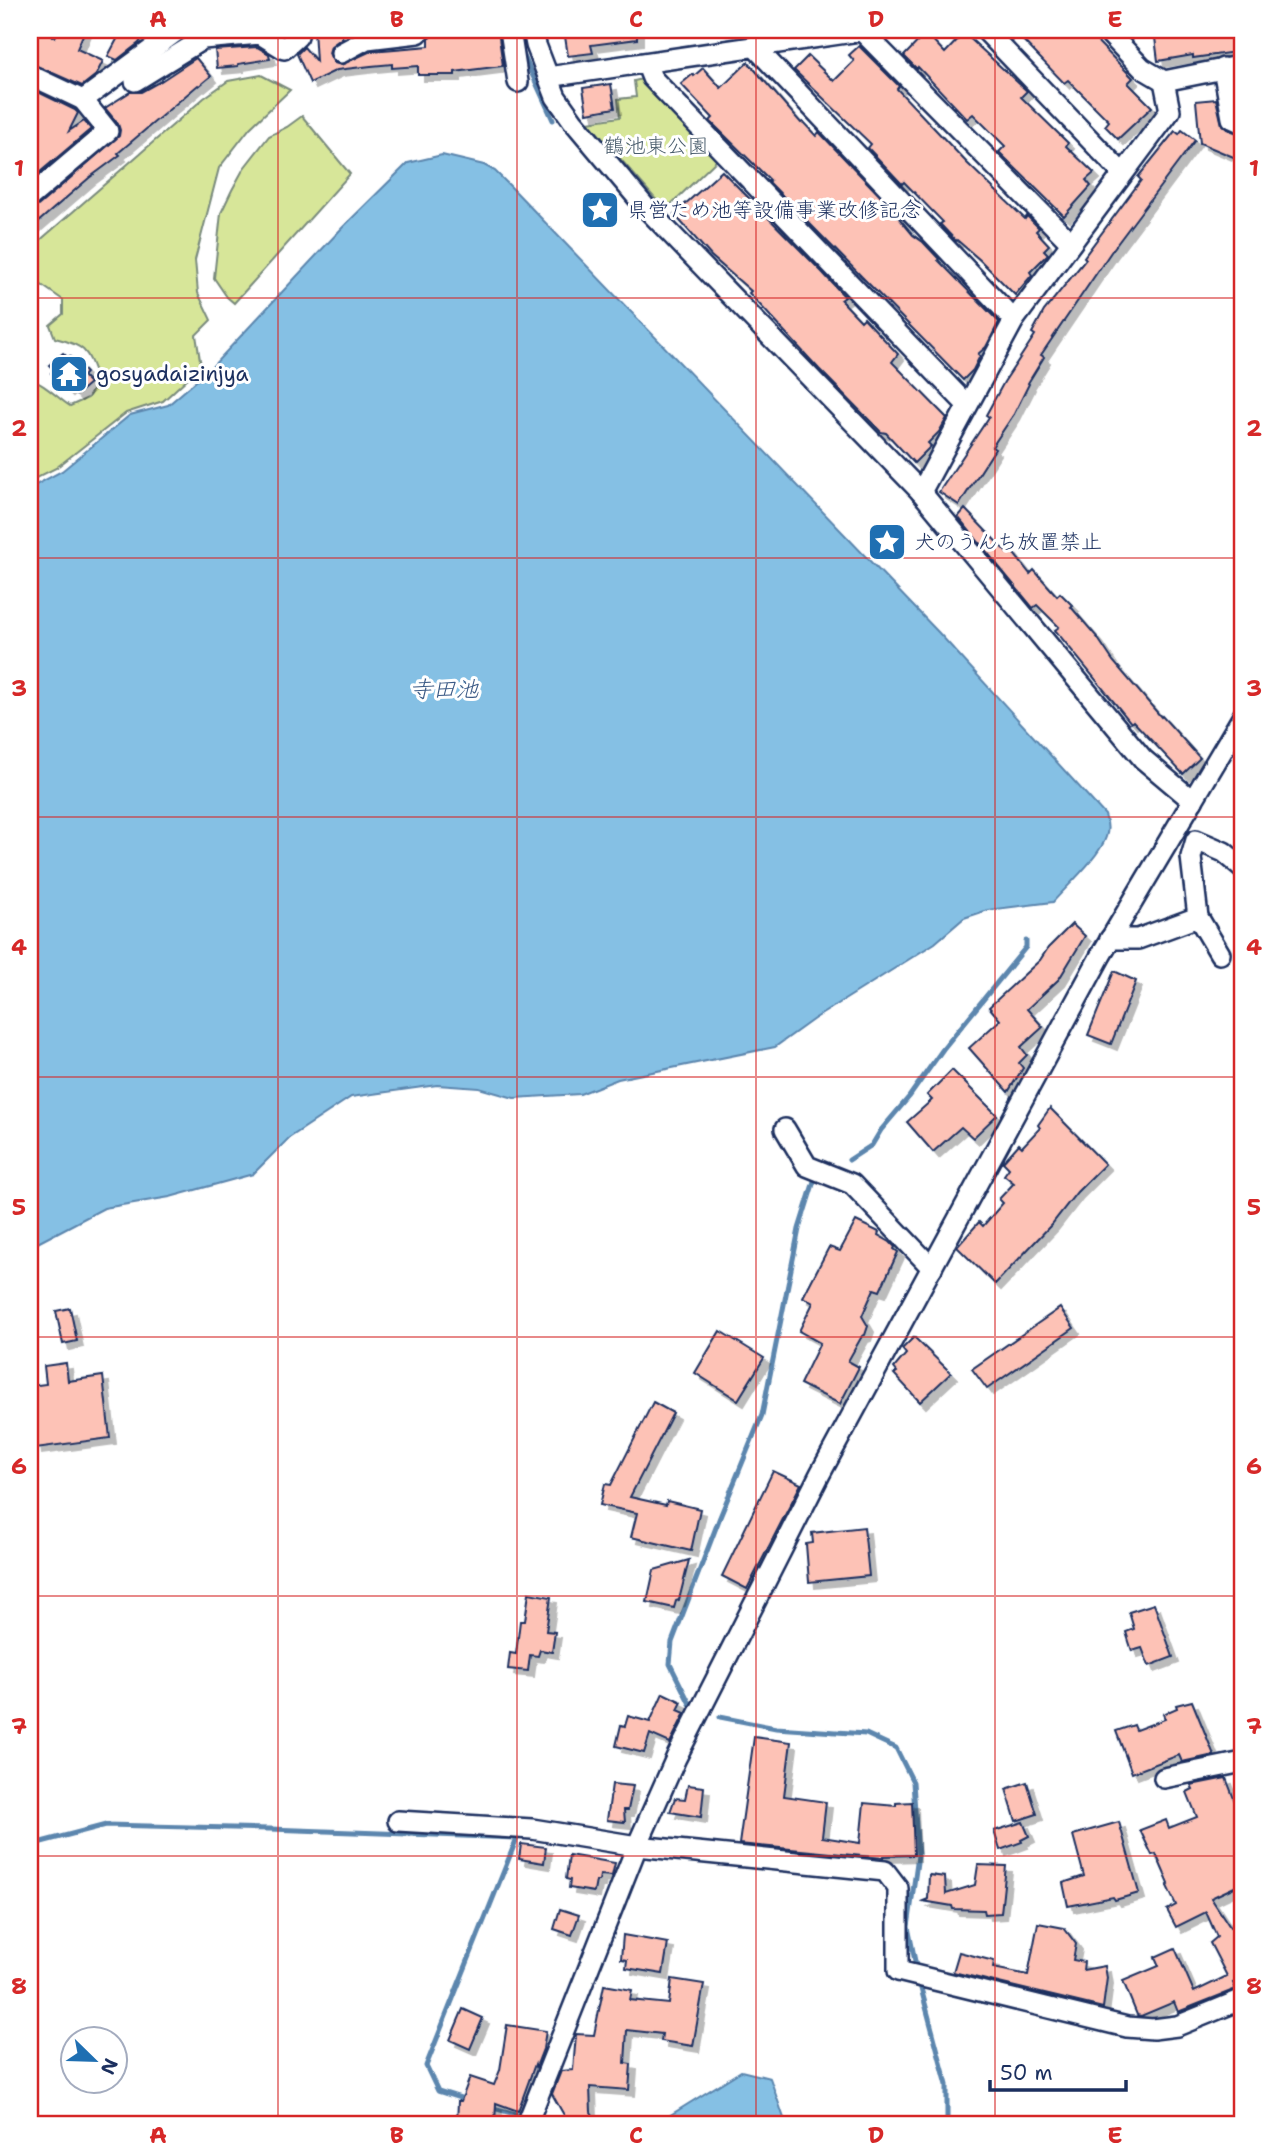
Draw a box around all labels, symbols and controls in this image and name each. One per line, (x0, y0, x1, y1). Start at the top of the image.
text: A (149, 4, 167, 34)
text: B (390, 4, 404, 34)
text: C (629, 4, 643, 34)
text: D (868, 4, 884, 34)
text: E (1107, 4, 1123, 34)
park label: 鶴池東公園 (604, 132, 709, 160)
text: 1 (14, 153, 24, 183)
text: 1 (1249, 153, 1259, 183)
place icon: 県営ため池等設備事業改修記念 (579, 189, 621, 231)
place label: 県営ため池等設備事業改修記念 (627, 196, 921, 224)
temple icon: gosyadaizinjya (48, 353, 90, 395)
place label: gosyadaizinjya (96, 360, 249, 388)
text: 2 (11, 413, 27, 443)
text: 2 (1246, 413, 1262, 443)
place icon: 犬のうんち放置禁止 (866, 521, 908, 563)
place label: 犬のうんち放置禁止 (914, 528, 1102, 556)
text: 3 (11, 673, 27, 703)
text: 3 (1246, 673, 1262, 703)
water label: 寺田池 (410, 674, 480, 704)
text: 4 (11, 932, 27, 962)
text: 4 (1246, 932, 1262, 962)
text: 5 (12, 1192, 26, 1222)
text: 5 (1247, 1192, 1261, 1222)
text: 6 (11, 1451, 27, 1481)
text: 6 (1246, 1451, 1262, 1481)
text: 7 (11, 1711, 27, 1741)
text: 7 (1246, 1711, 1262, 1741)
text: 8 (11, 1971, 27, 2001)
text: 8 (1246, 1971, 1262, 2001)
north arrow (60, 2024, 130, 2094)
scale bar (990, 2049, 1126, 2093)
text: N (95, 2055, 124, 2078)
text: 50 m (1000, 2059, 1053, 2087)
text: A (149, 2120, 167, 2150)
text: B (390, 2120, 404, 2150)
text: C (629, 2120, 643, 2150)
text: D (868, 2120, 884, 2150)
text: E (1107, 2120, 1123, 2150)

